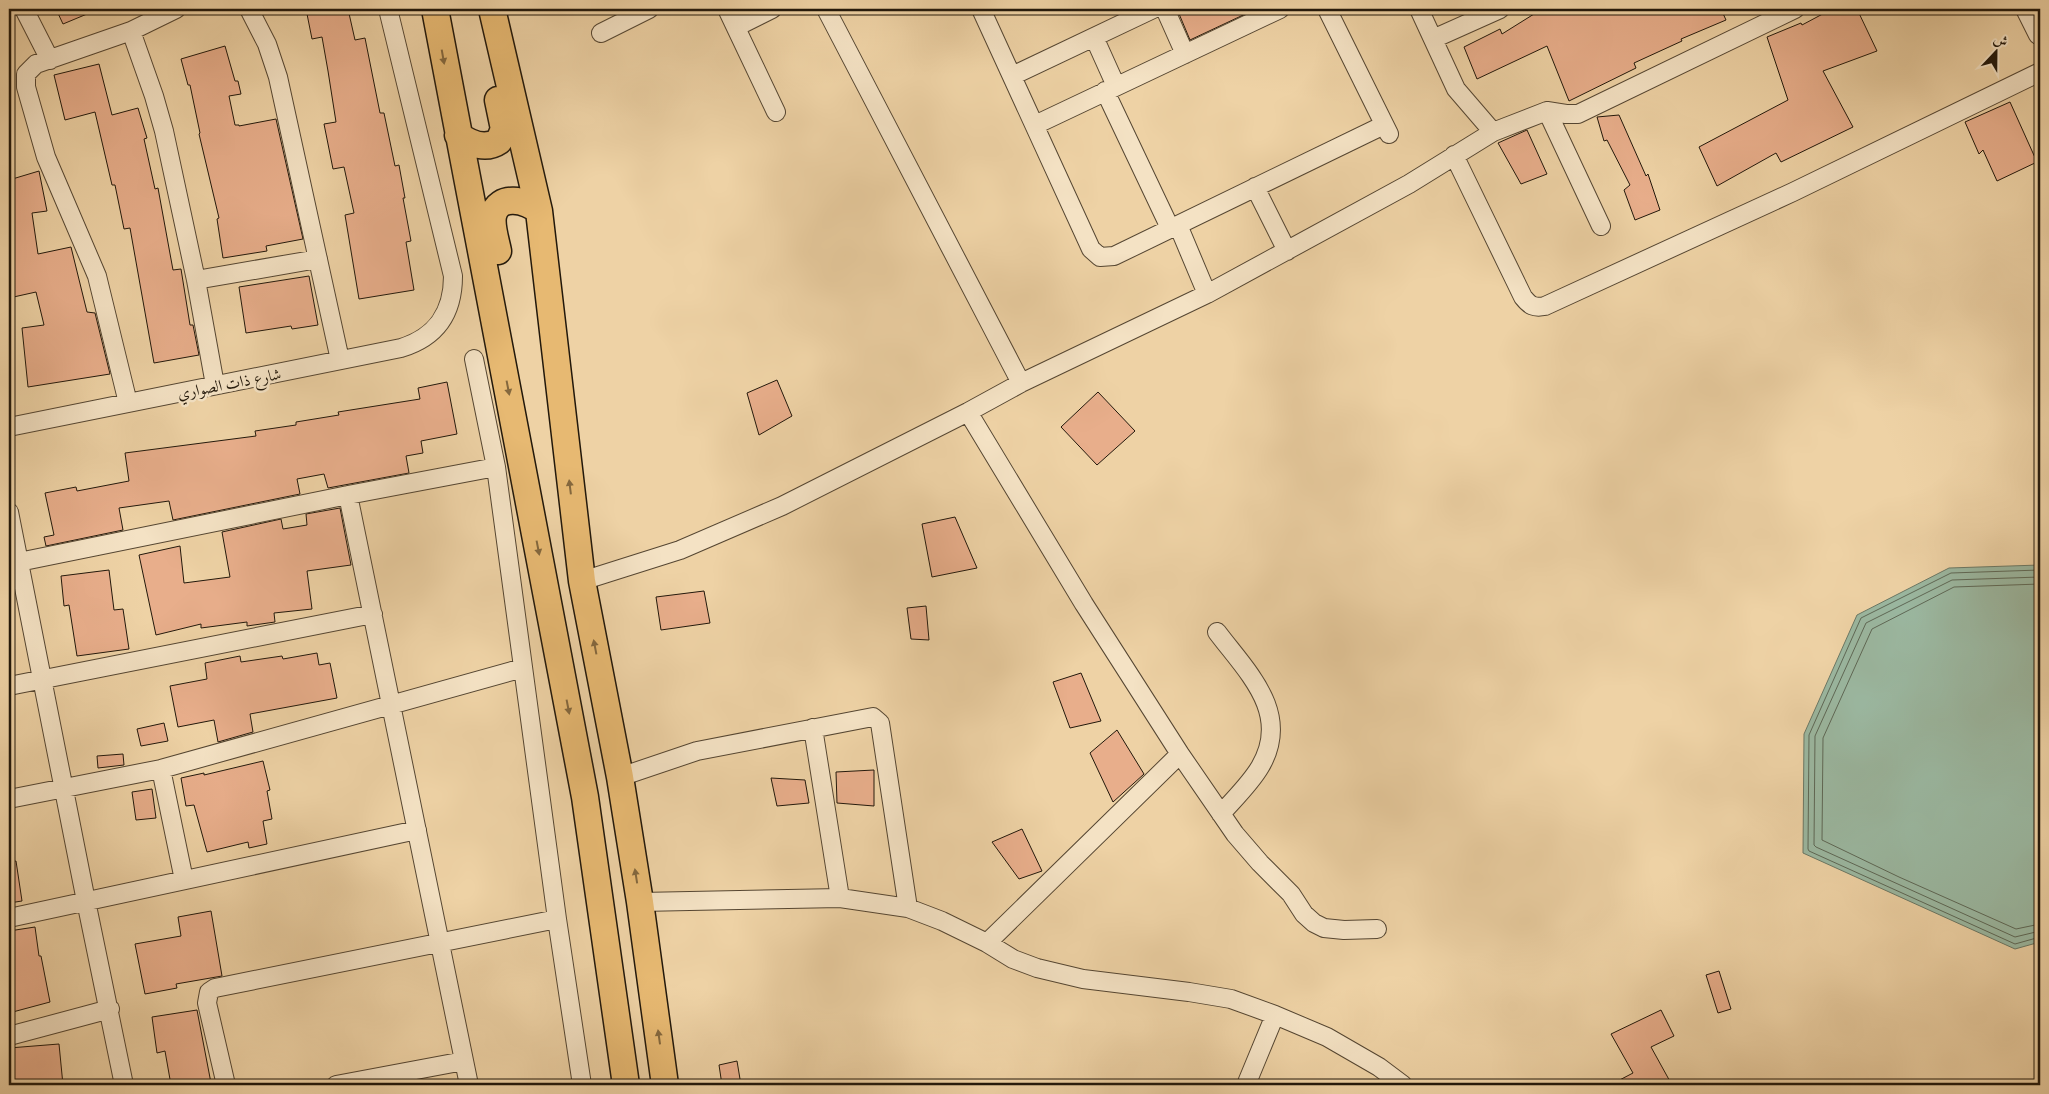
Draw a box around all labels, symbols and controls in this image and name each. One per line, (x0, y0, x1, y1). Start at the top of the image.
north arrow (1972, 28, 2022, 78)
text: ش (1991, 30, 2010, 51)
one-way arrow (440, 49, 448, 65)
street label: شارع ذات الصواري (176, 364, 283, 407)
one-way arrow (505, 380, 513, 396)
one-way arrow (566, 478, 574, 494)
one-way arrow (535, 540, 543, 556)
one-way arrow (590, 639, 598, 655)
one-way arrow (565, 700, 573, 716)
one-way arrow (632, 868, 640, 884)
one-way arrow (655, 1029, 663, 1045)

